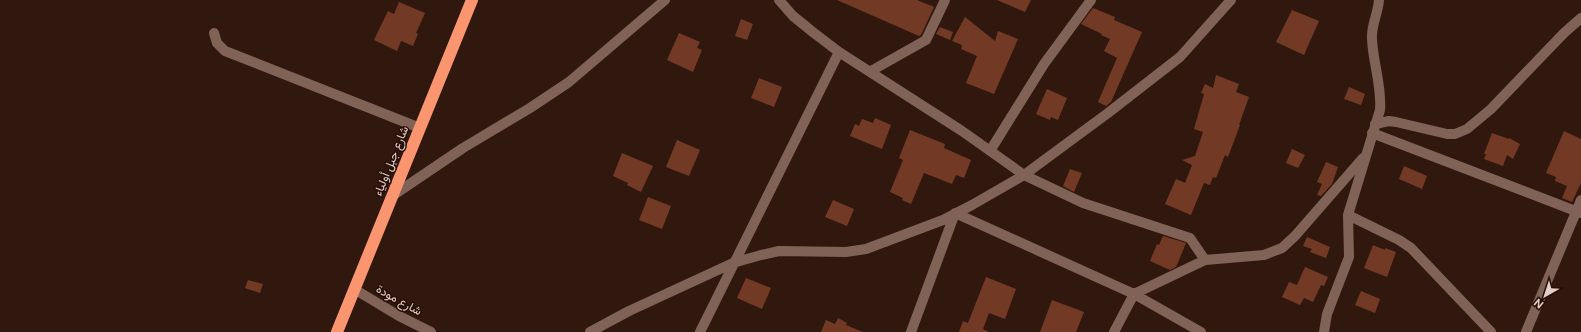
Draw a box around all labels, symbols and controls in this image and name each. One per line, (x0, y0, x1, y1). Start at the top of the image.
street label: شارع جبل أولياء (371, 124, 413, 199)
north arrow (1525, 276, 1565, 316)
street label: شارع مودة (373, 282, 424, 320)
text: N (1532, 296, 1546, 311)

